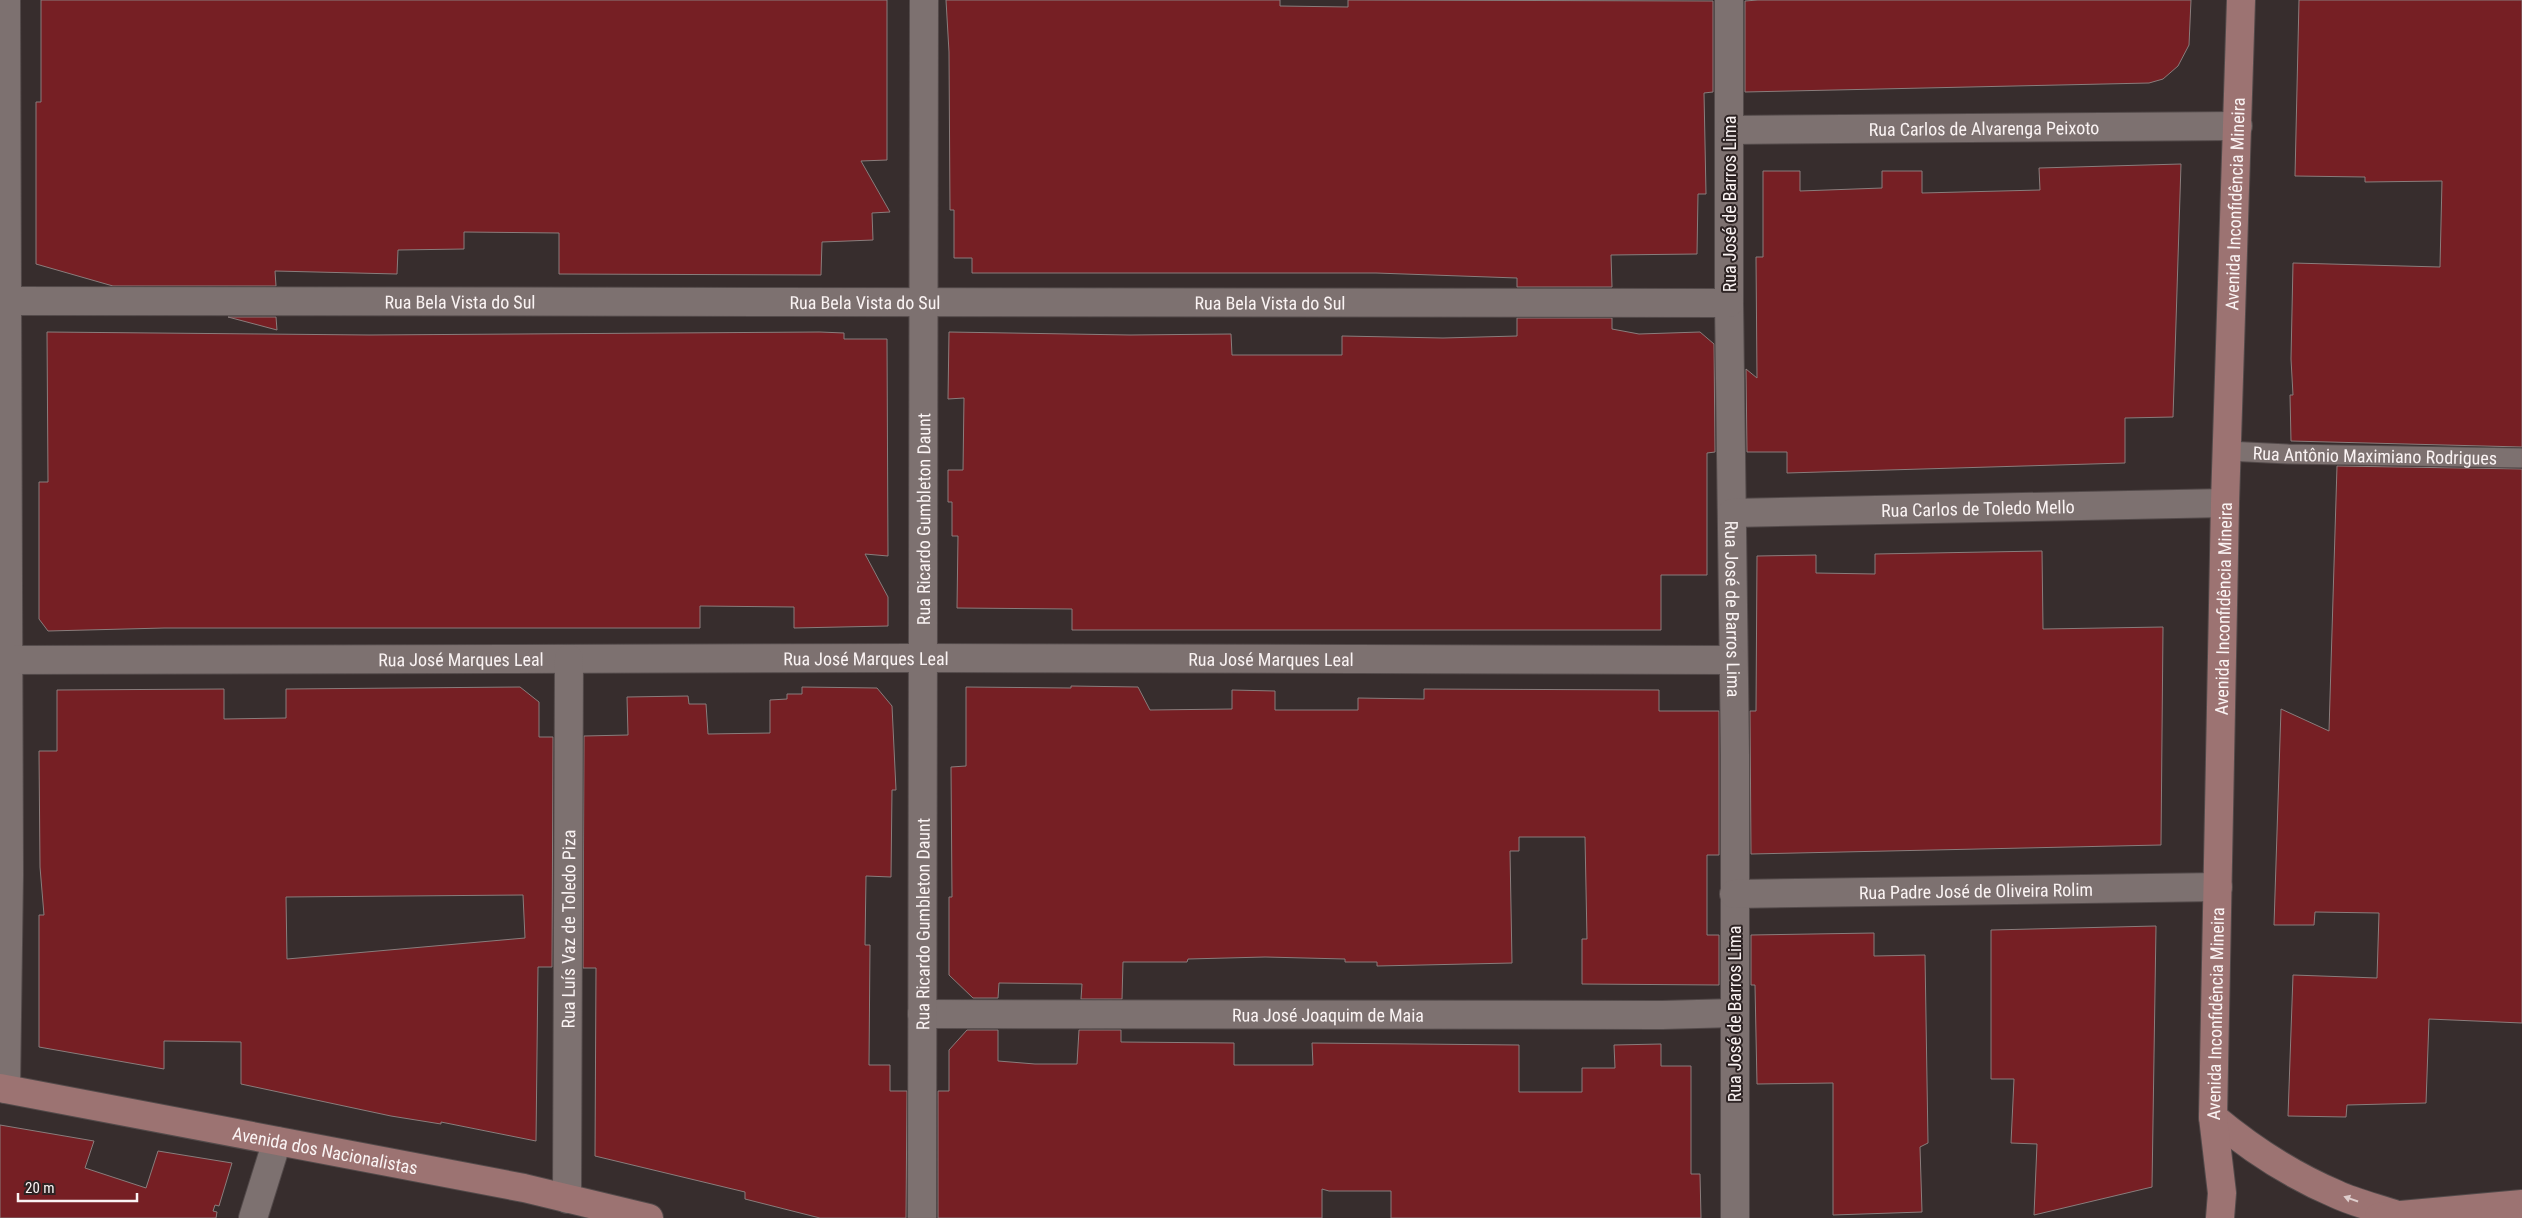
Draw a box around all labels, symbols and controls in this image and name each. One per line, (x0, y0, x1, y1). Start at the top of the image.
street label: Avenida Inconfidência Mineira (2221, 97, 2248, 311)
street label: Rua José de Barros Lima (1719, 116, 1740, 292)
street label: Rua Carlos de Alvarenga Peixoto (1869, 117, 2099, 139)
street label: Rua Bela Vista do Sul (384, 291, 536, 312)
street label: Rua Bela Vista do Sul (789, 291, 941, 313)
street label: Rua Bela Vista do Sul (1194, 292, 1346, 313)
street label: Rua Ricardo Gumbleton Daunt (912, 413, 934, 625)
street label: Rua Antônio Maximiano Rodrigues (2252, 442, 2497, 468)
street label: Rua Carlos de Toledo Mello (1881, 496, 2075, 520)
street label: Avenida Inconfidência Mineira (2210, 502, 2236, 715)
street label: Rua José de Barros Lima (1721, 521, 1745, 697)
street label: Rua José Marques Leal (783, 647, 949, 669)
street label: Rua José Marques Leal (378, 648, 544, 670)
street label: Rua José Marques Leal (1188, 648, 1354, 670)
street label: Rua Ricardo Gumbleton Daunt (912, 818, 933, 1030)
street label: Rua Luís Vaz de Toledo Piza (557, 829, 579, 1029)
street label: Rua Padre José de Oliveira Rolim (1859, 878, 2093, 903)
street label: Avenida Inconfidência Mineira (2202, 907, 2228, 1120)
street label: Rua José de Barros Lima (1724, 926, 1745, 1102)
street label: Rua José Joaquim de Maia (1232, 1004, 1424, 1025)
street label: Avenida dos Nacionalistas (231, 1122, 420, 1178)
scale bar (18, 1170, 136, 1202)
text: 20 m (25, 1179, 55, 1197)
one-way arrow (2343, 1195, 2358, 1203)

